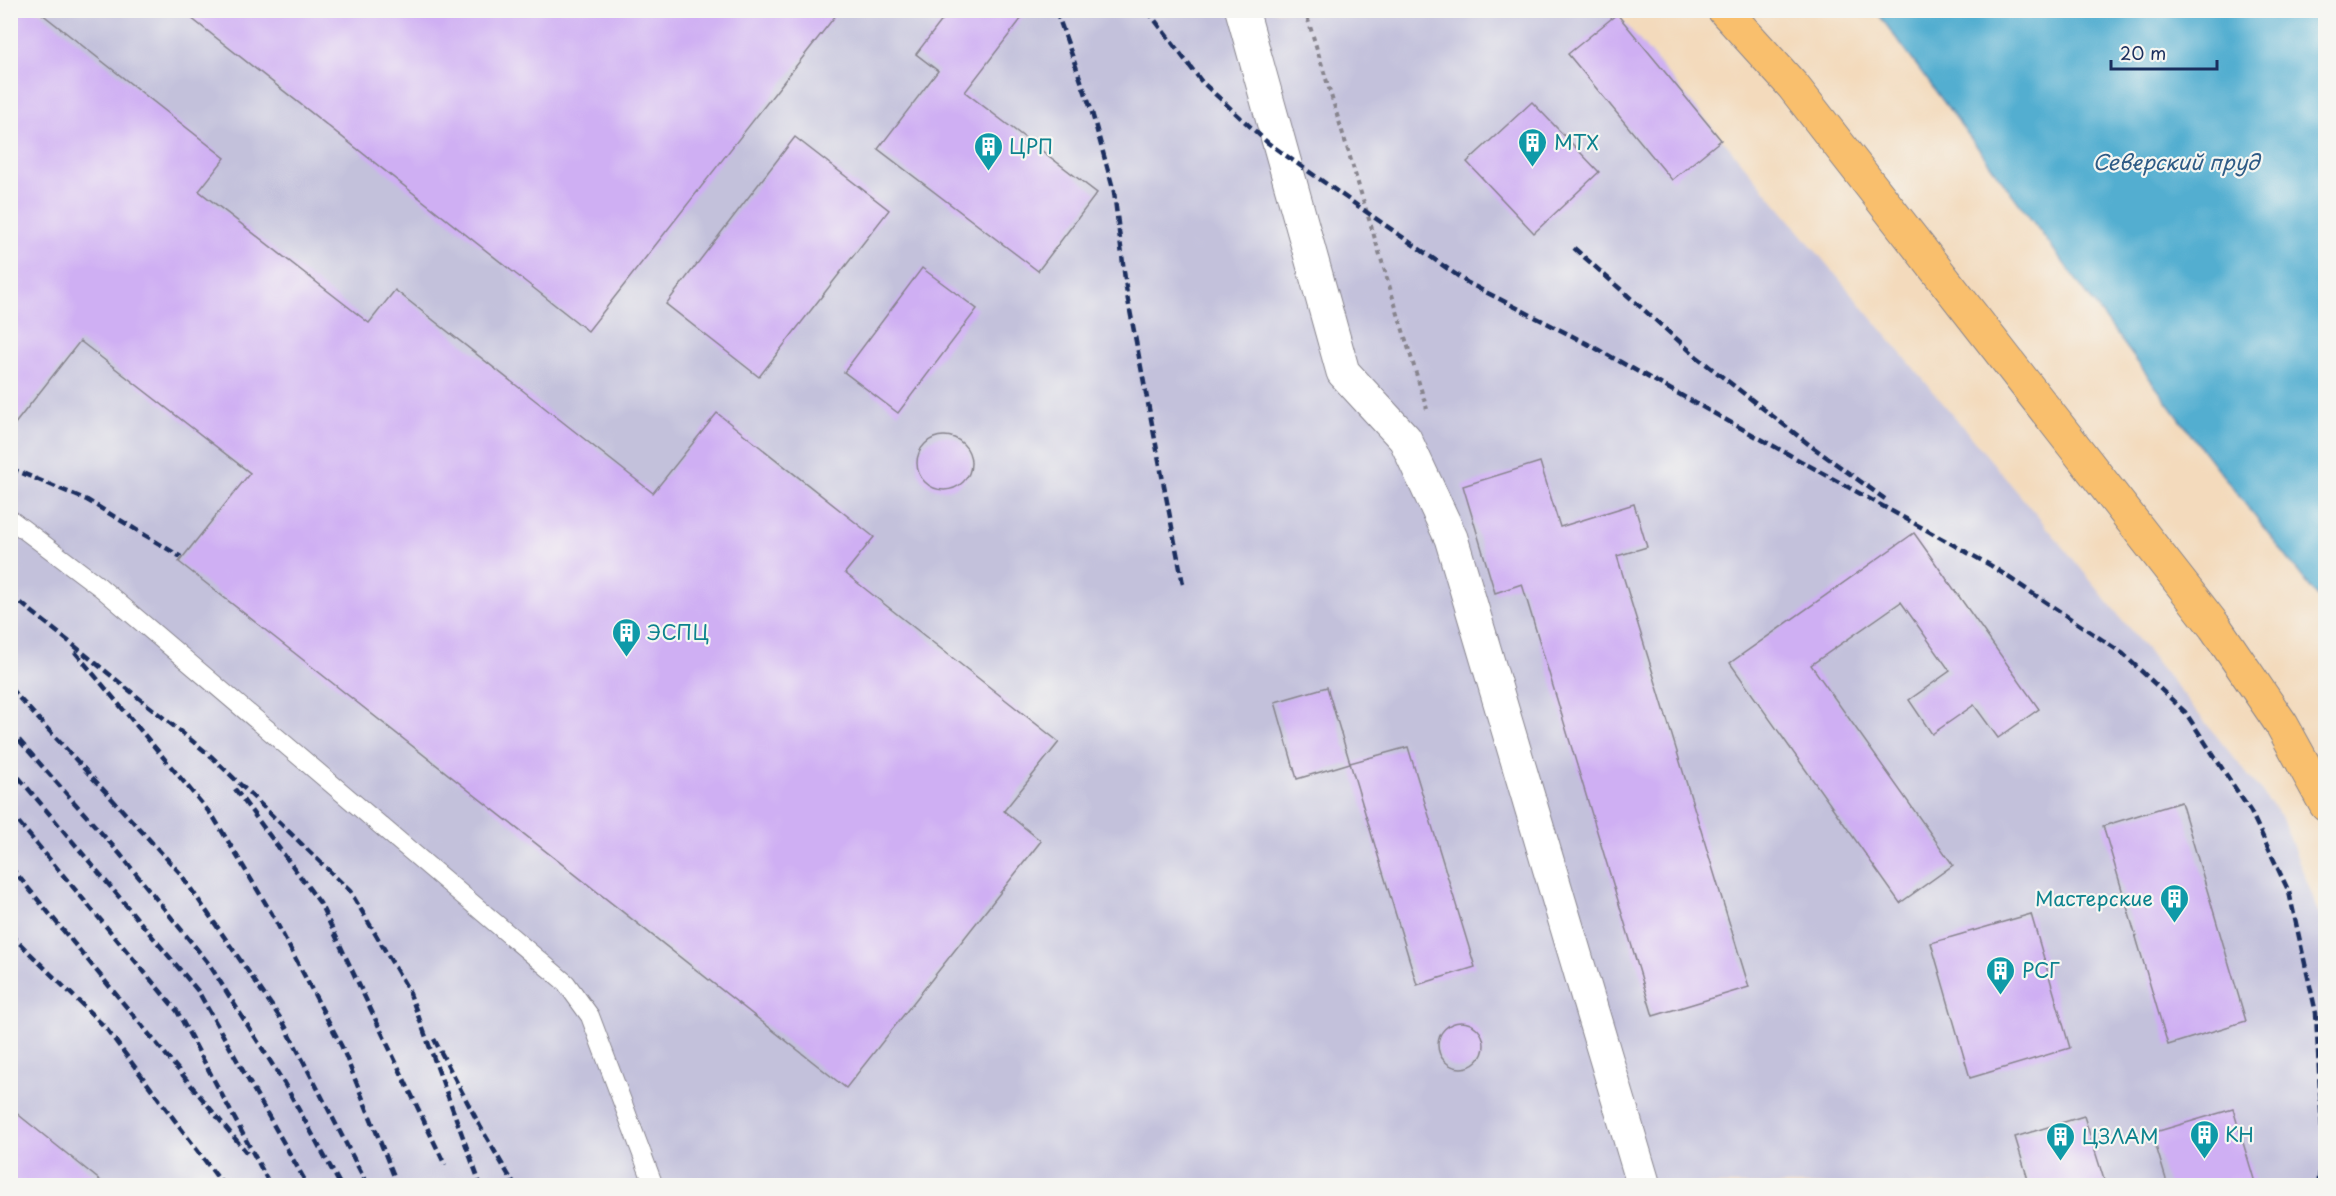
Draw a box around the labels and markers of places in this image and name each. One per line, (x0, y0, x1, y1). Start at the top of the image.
building icon: МТХ (1517, 126, 1549, 168)
place label: МТХ (1554, 127, 1599, 157)
building icon: ЦРП (972, 130, 1004, 172)
place label: ЦРП (1009, 131, 1053, 161)
building icon: ЭСПЦ (610, 616, 642, 658)
place label: ЭСПЦ (647, 617, 709, 647)
building icon: Мастерские (2158, 882, 2190, 924)
place label: Мастерские (2035, 883, 2153, 913)
building icon: РСГ (1985, 954, 2017, 996)
place label: РСГ (2022, 955, 2060, 985)
building icon: КН (2188, 1118, 2220, 1160)
place label: КН (2225, 1119, 2254, 1149)
building icon: ЦЗЛАМ (2045, 1120, 2077, 1162)
place label: ЦЗЛАМ (2082, 1121, 2159, 1151)

